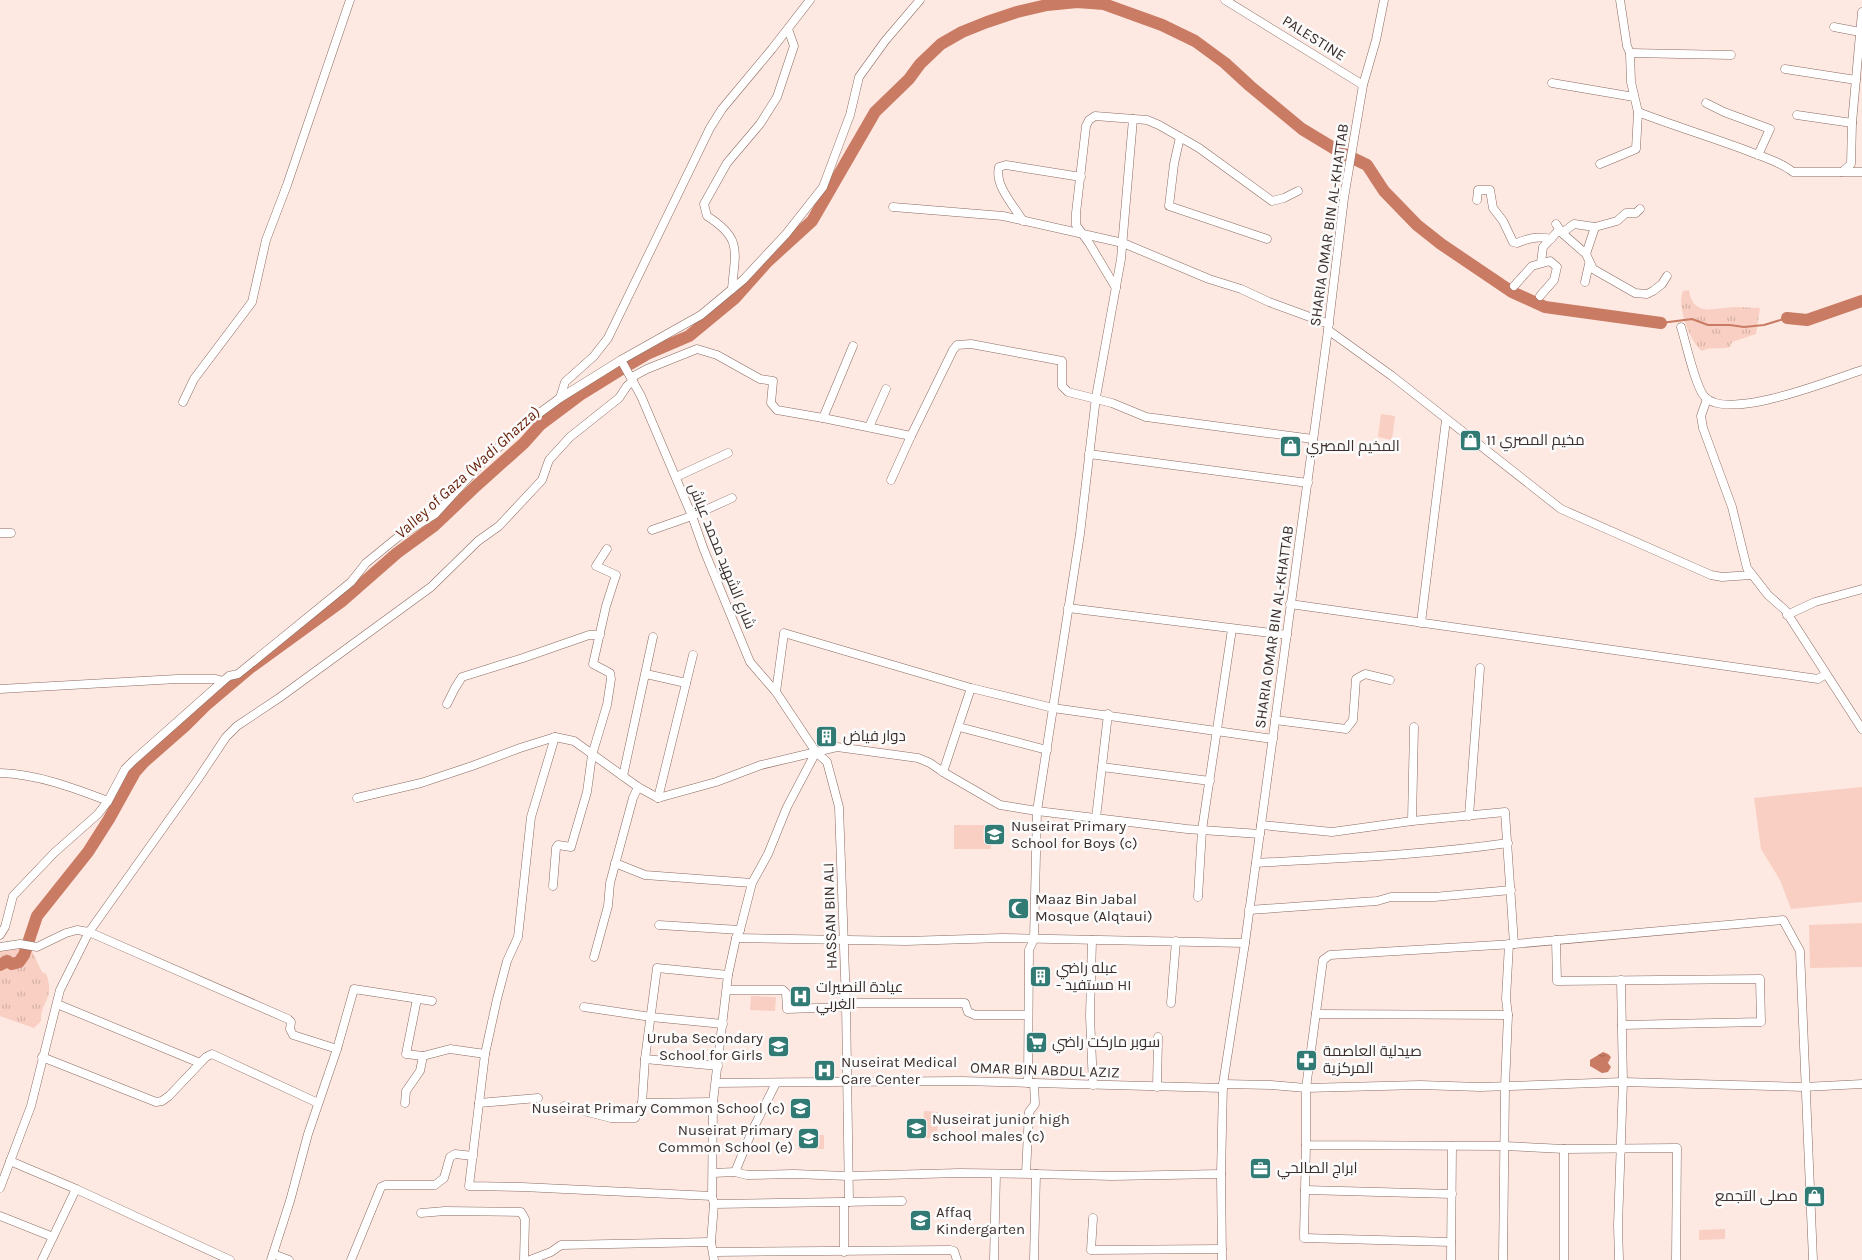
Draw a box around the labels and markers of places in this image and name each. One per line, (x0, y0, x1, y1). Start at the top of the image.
shop icon: مخيم المصري 11 (1458, 428, 1482, 452)
place label: مخيم المصري 11 (1486, 431, 1585, 452)
shop icon: المخيم المصري (1278, 434, 1302, 458)
place label: المخيم المصري (1306, 437, 1400, 458)
building icon: دوار فياض (815, 724, 839, 748)
place label: دوار فياض (843, 727, 906, 746)
place label: Nuseirat Primary School for Boys (c) (1011, 817, 1138, 852)
school or university icon: Nuseirat Primary School for Boys (c) (983, 823, 1007, 847)
place label: Maaz Bin Jabal Mosque (Alqtaui) (1035, 890, 1153, 925)
mosque icon: Maaz Bin Jabal Mosque (Alqtaui) (1007, 896, 1031, 920)
place label: عبله راضي - مستفيد HI (1056, 959, 1132, 994)
building icon: عبله راضي - مستفيد HI (1028, 965, 1052, 989)
place label: عيادة النصيرات الغربي (816, 978, 903, 1016)
hospital icon: عيادة النصيرات الغربي (788, 984, 812, 1008)
place label: Uruba Secondary School for Girls (647, 1029, 763, 1064)
supermarket icon: سوبر ماركت راضي (1024, 1030, 1048, 1054)
place label: سوبر ماركت راضي (1052, 1033, 1160, 1054)
school or university icon: Uruba Secondary School for Girls (767, 1035, 791, 1059)
place label: صيدلية العاصمة المركزية (1323, 1042, 1422, 1077)
pharmacy icon: صيدلية العاصمة المركزية (1295, 1048, 1319, 1072)
place label: Nuseirat Medical Care Center (841, 1053, 957, 1088)
hospital icon: Nuseirat Medical Care Center (813, 1059, 837, 1083)
school or university icon: Nuseirat Primary Common School (c) (789, 1096, 813, 1120)
place label: Nuseirat Primary Common School (c) (532, 1099, 785, 1117)
place label: Nuseirat junior high school males (c) (932, 1110, 1070, 1145)
school or university icon: Nuseirat junior high school males (c) (904, 1116, 928, 1140)
place label: Nuseirat Primary Common School (e) (658, 1121, 793, 1156)
school or university icon: Nuseirat Primary Common School (e) (797, 1127, 821, 1151)
office icon: ابراج الصالحي (1249, 1156, 1273, 1180)
place label: ابراج الصالحي (1277, 1159, 1358, 1180)
shop icon: مصلى التجمع (1802, 1184, 1826, 1208)
place label: مصلى التجمع (1715, 1187, 1798, 1207)
place label: Affaq Kindergarten (936, 1203, 1025, 1238)
school or university icon: Affaq Kindergarten (908, 1209, 932, 1233)

